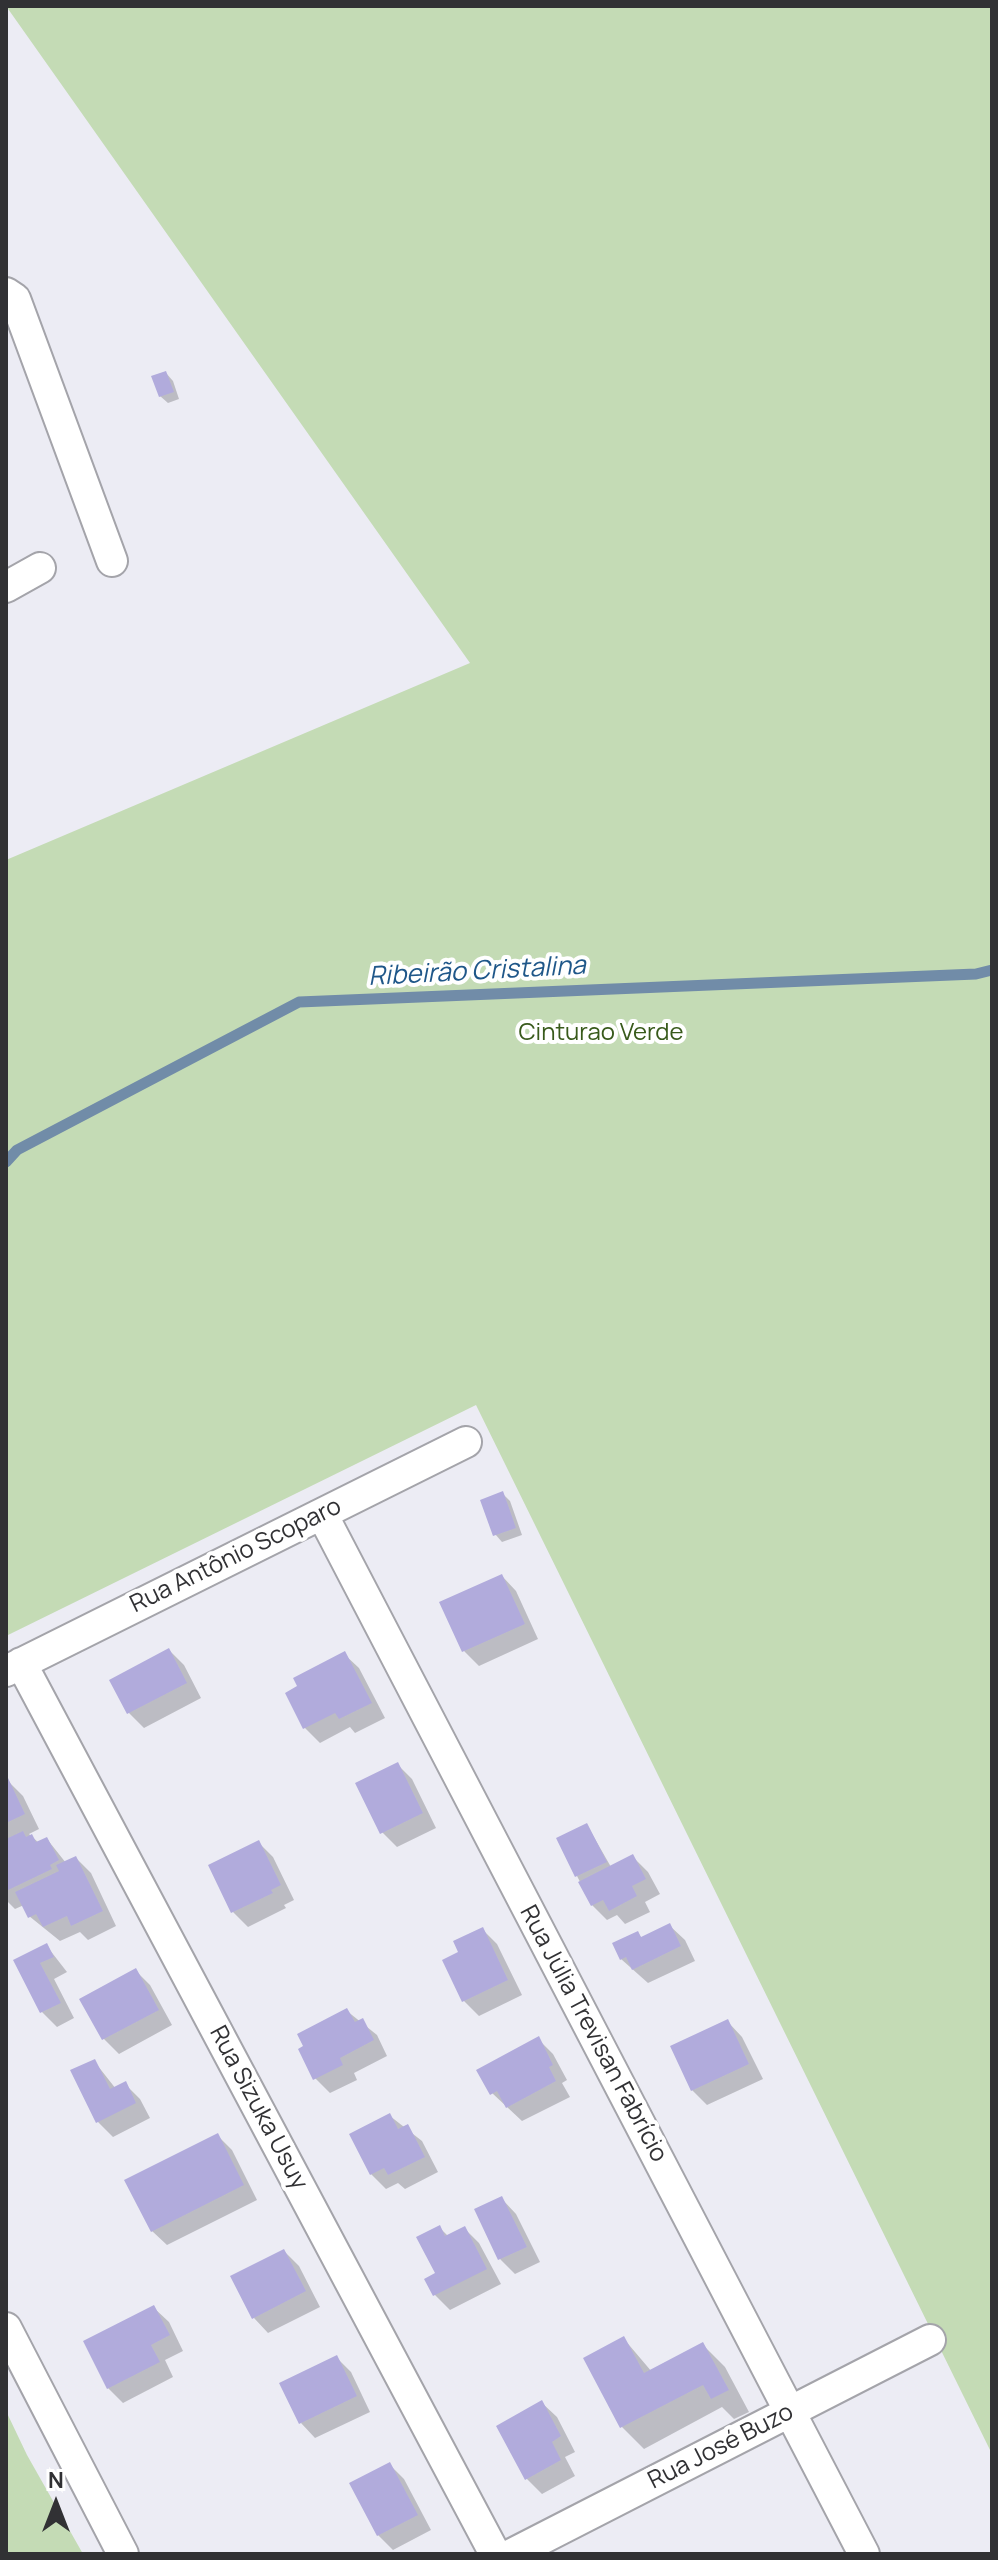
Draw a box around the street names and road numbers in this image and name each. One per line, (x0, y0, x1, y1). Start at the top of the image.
street label: Rua Antônio Scoparo (126, 1492, 346, 1620)
street label: Rua Júlia Trevisan Fabrício (513, 1901, 673, 2167)
street label: Rua Sizuka Usuy (203, 2021, 313, 2195)
street label: Rua José Buzo (644, 2398, 798, 2496)

